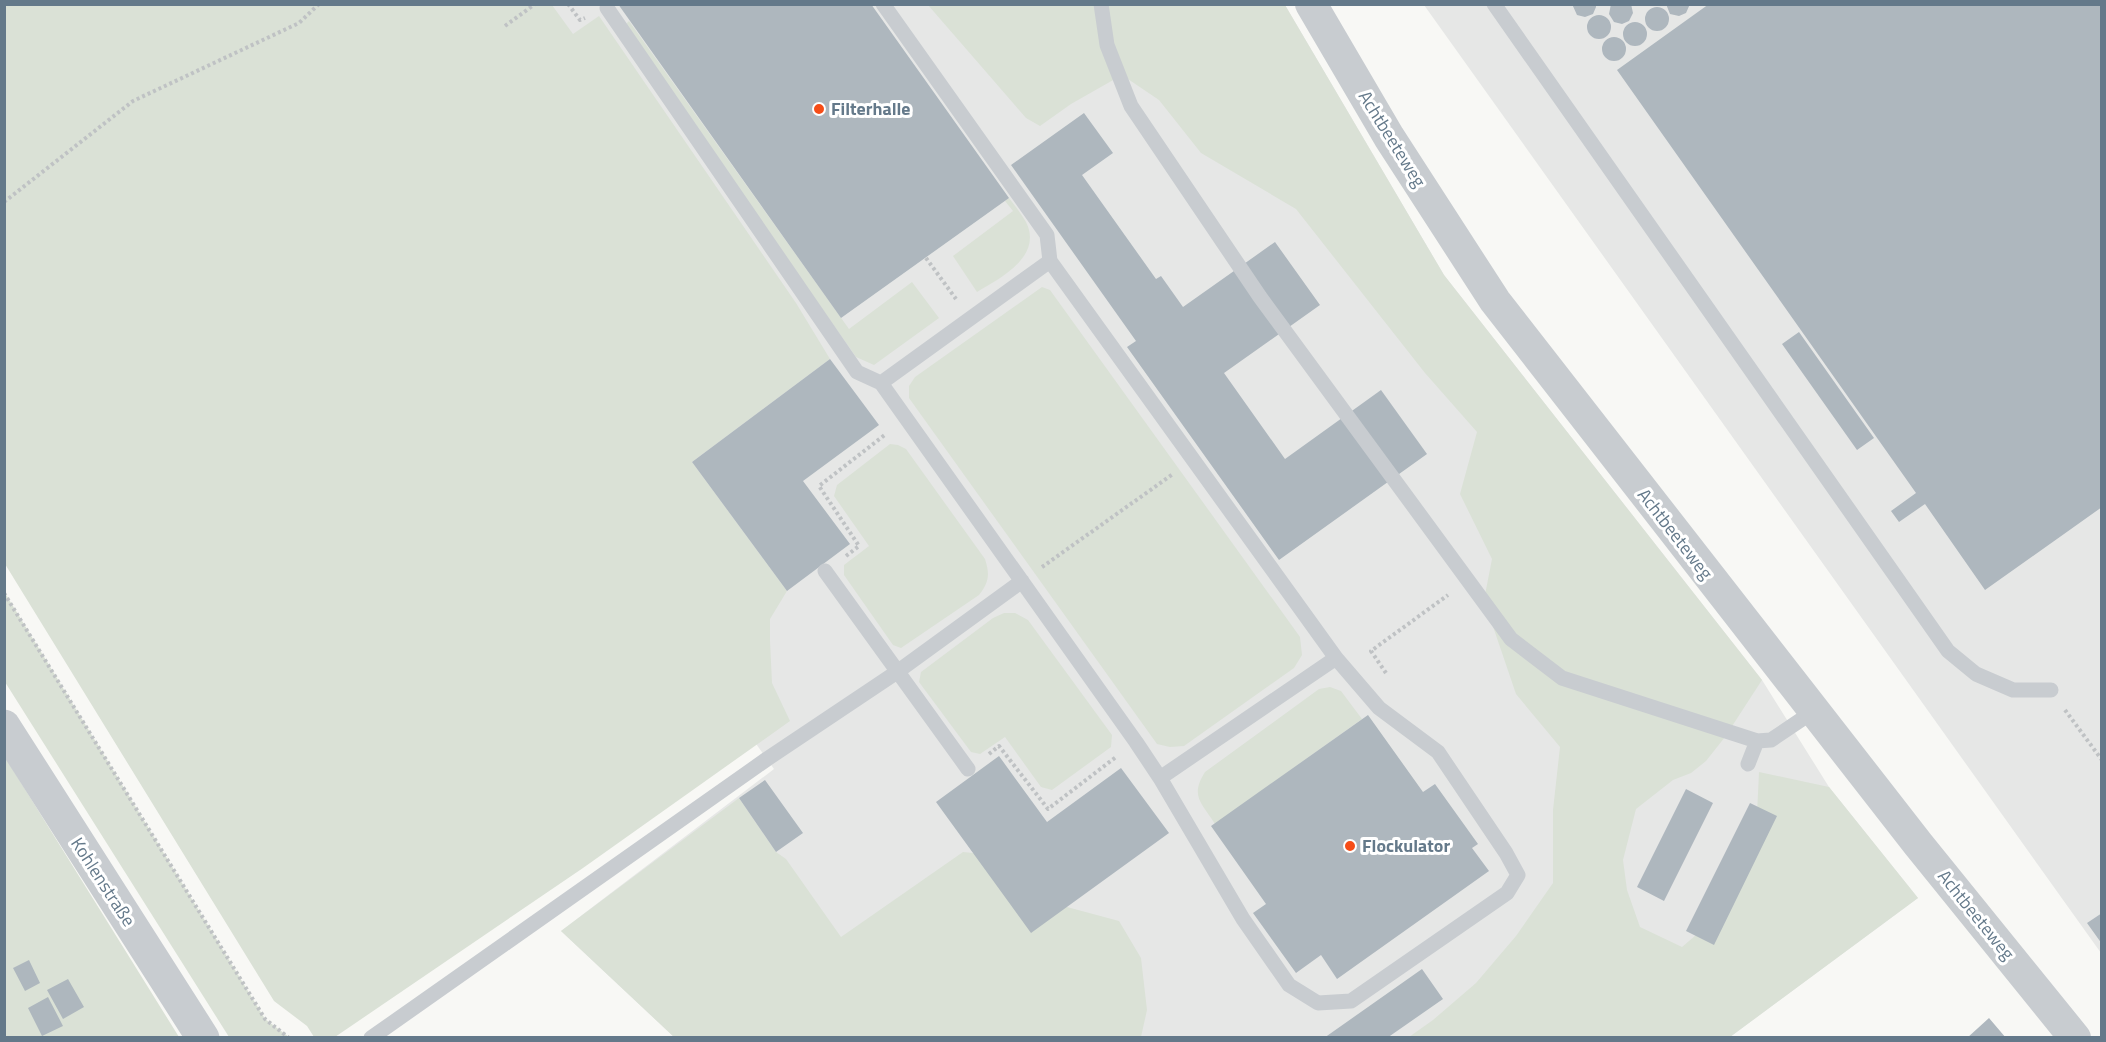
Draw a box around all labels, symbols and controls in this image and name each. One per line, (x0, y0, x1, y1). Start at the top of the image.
street label: Achtbeeteweg (1352, 85, 1433, 192)
place label: Filterhalle (831, 95, 911, 122)
marker: Filterhalle (812, 102, 826, 116)
street label: Achtbeeteweg (1631, 482, 1720, 585)
street label: Kohlenstraße (64, 832, 142, 932)
place label: Flockulator (1362, 832, 1450, 859)
marker: Flockulator (1343, 839, 1357, 853)
street label: Achtbeeteweg (1932, 864, 2021, 966)

